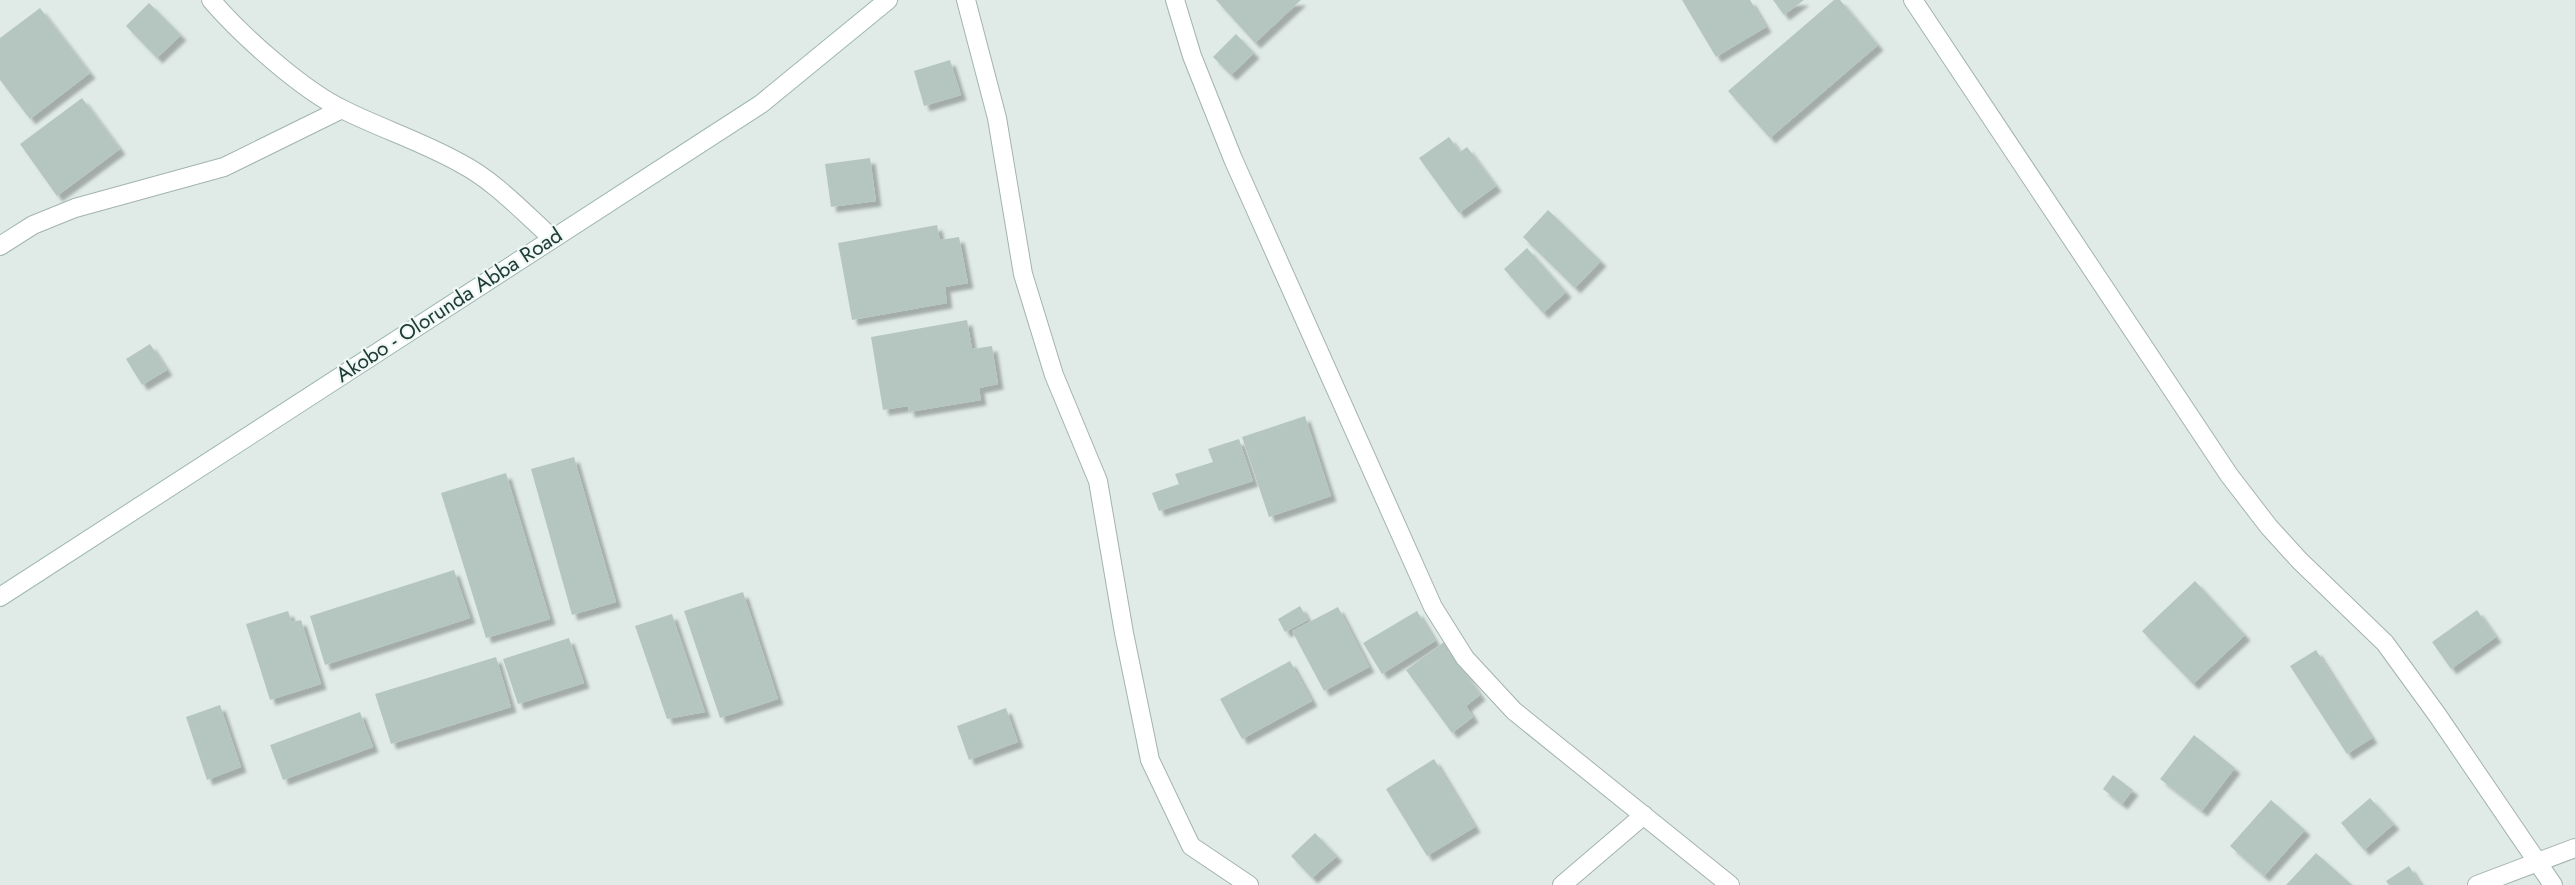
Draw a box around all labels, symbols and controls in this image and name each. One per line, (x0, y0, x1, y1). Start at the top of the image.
street label: Akobo - Olorunda Abba Road (330, 220, 568, 390)

